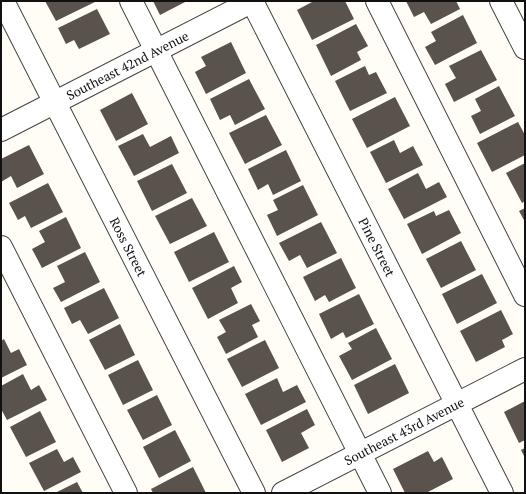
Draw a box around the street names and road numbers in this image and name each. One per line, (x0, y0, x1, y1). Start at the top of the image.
street label: Southeast 42nd Avenue (63, 26, 192, 104)
street label: Ross Street (106, 214, 151, 280)
street label: Pine Street (355, 215, 400, 280)
street label: Southeast 43rd Avenue (341, 393, 467, 469)

